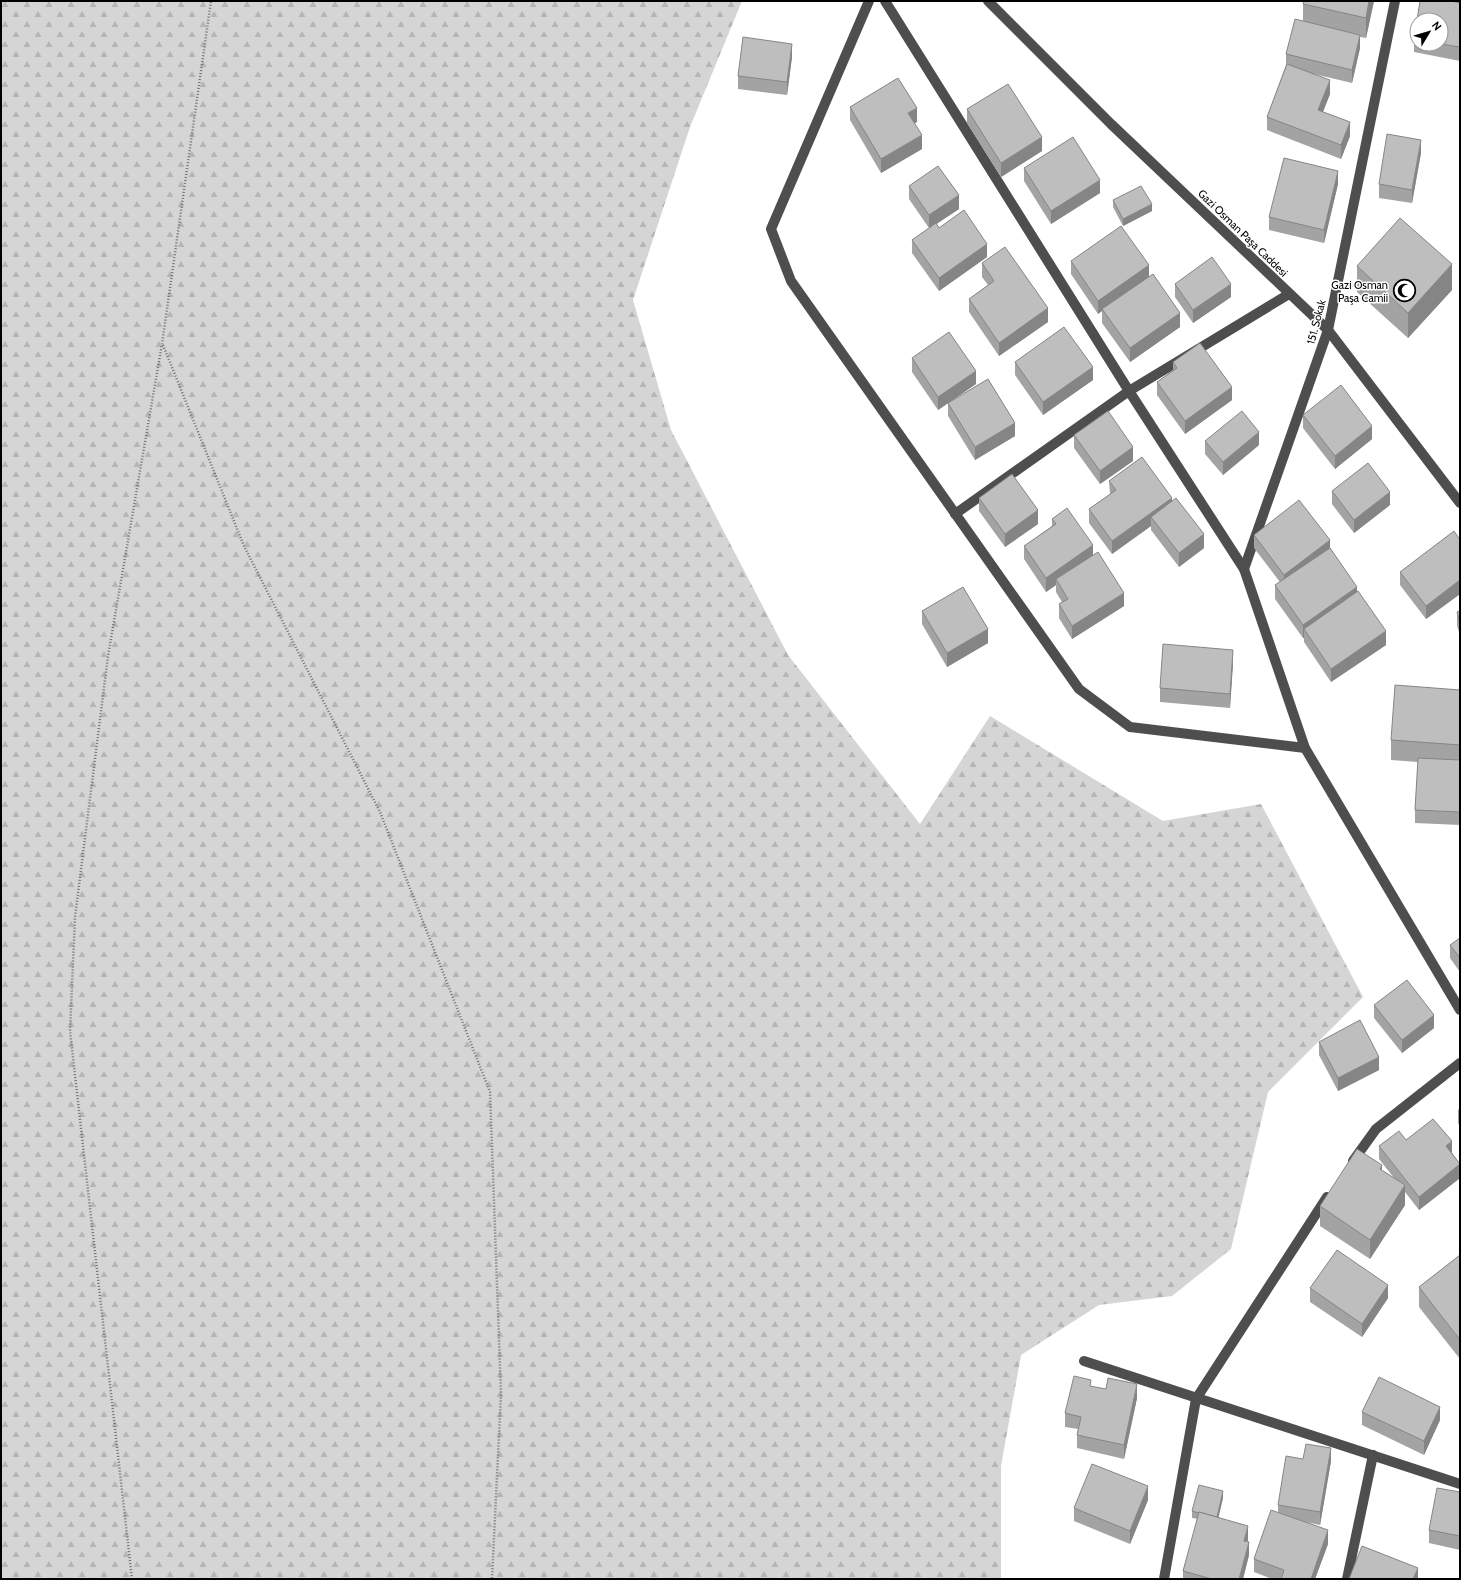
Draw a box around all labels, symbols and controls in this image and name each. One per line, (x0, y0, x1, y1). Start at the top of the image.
north arrow (1409, 12, 1449, 52)
text: N (1429, 18, 1445, 33)
street label: Gazi Osman Paşa Caddesi (1195, 186, 1291, 280)
place label: Gazi Osman Paşa Camii (1331, 278, 1388, 305)
mosque icon: Gazi Osman Paşa Camii (1391, 278, 1417, 304)
street label: 151. Sokak (1303, 298, 1329, 346)

